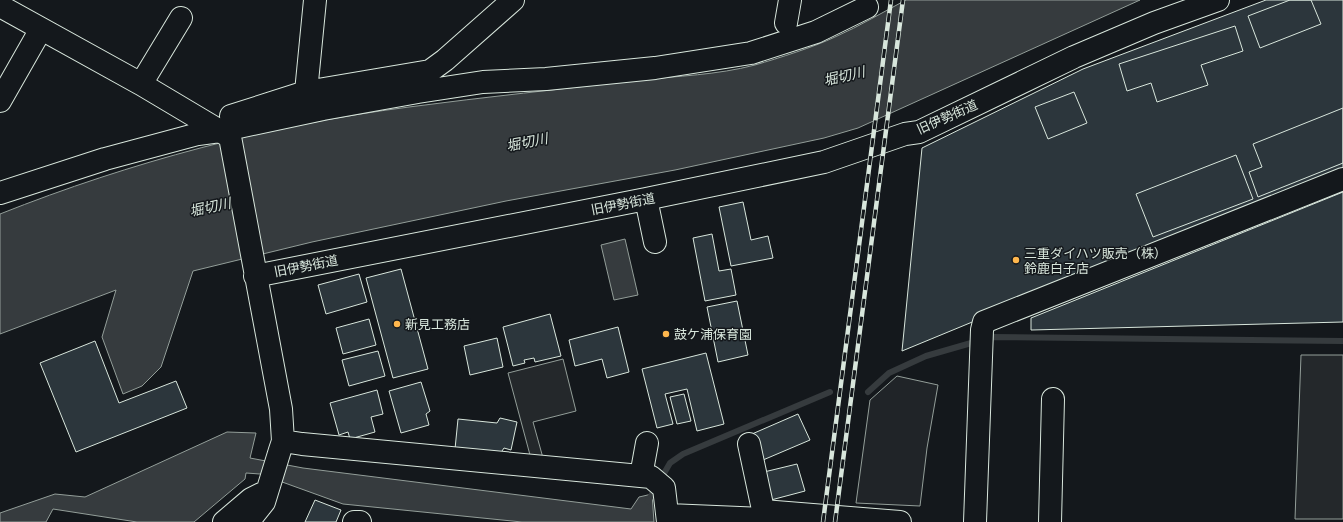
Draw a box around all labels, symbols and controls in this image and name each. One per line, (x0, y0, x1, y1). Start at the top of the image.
water label: 堀切川 (822, 62, 868, 89)
street label: 旧伊勢街道 (914, 96, 980, 138)
water label: 堀切川 (505, 129, 551, 155)
street label: 旧伊勢街道 (589, 189, 657, 219)
water label: 堀切川 (188, 193, 234, 220)
place label: 三重ダイハツ販売（株） 鈴鹿白子店 (1024, 245, 1167, 277)
street label: 旧伊勢街道 (272, 251, 340, 281)
marker: 三重ダイハツ販売（株） 鈴鹿白子店 (1011, 255, 1021, 265)
place label: 新見工務店 (405, 316, 470, 333)
marker: 新見工務店 (392, 319, 402, 329)
place label: 鼓ケ浦保育園 (674, 326, 752, 343)
marker: 鼓ケ浦保育園 (661, 329, 671, 339)

